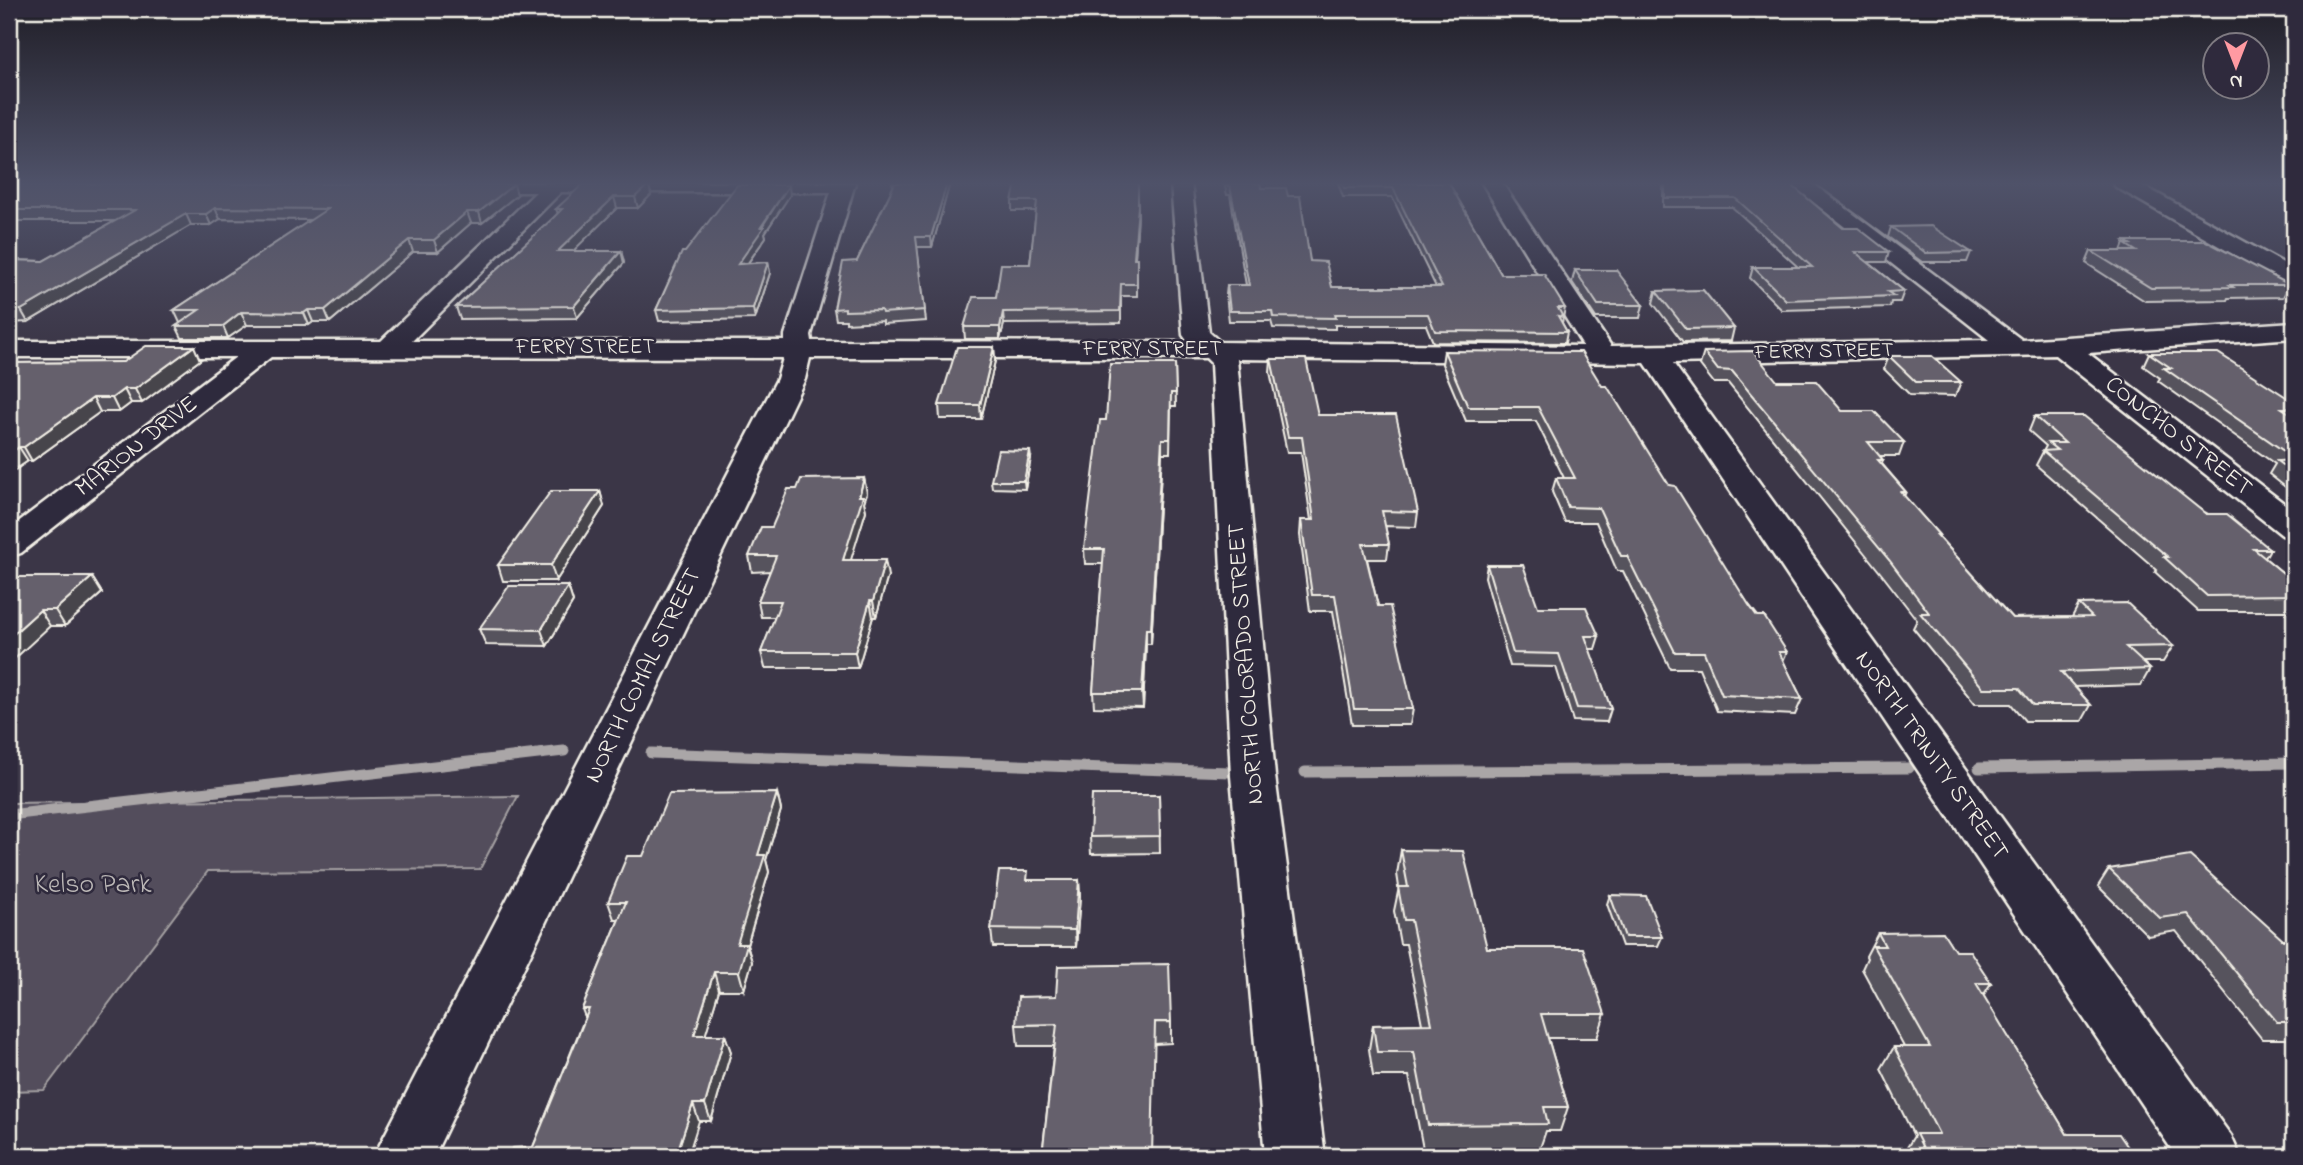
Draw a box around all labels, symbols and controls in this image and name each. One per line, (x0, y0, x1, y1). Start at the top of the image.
north arrow (2202, 32, 2272, 102)
text: N (2229, 67, 2242, 94)
street label: FERRY STREET (514, 333, 655, 363)
street label: FERRY STREET (1081, 335, 1222, 365)
street label: FERRY STREET (1753, 336, 1894, 368)
street label: CONCHO STREET (2097, 368, 2259, 506)
street label: MARION DRIVE (68, 388, 206, 506)
street label: NORTH COLORADO STREET (1220, 522, 1274, 806)
street label: NORTH COMAL STREET (577, 562, 711, 789)
street label: NORTH TRINITY STREET (1846, 644, 2017, 868)
park label: Kelso Park (34, 865, 152, 906)

